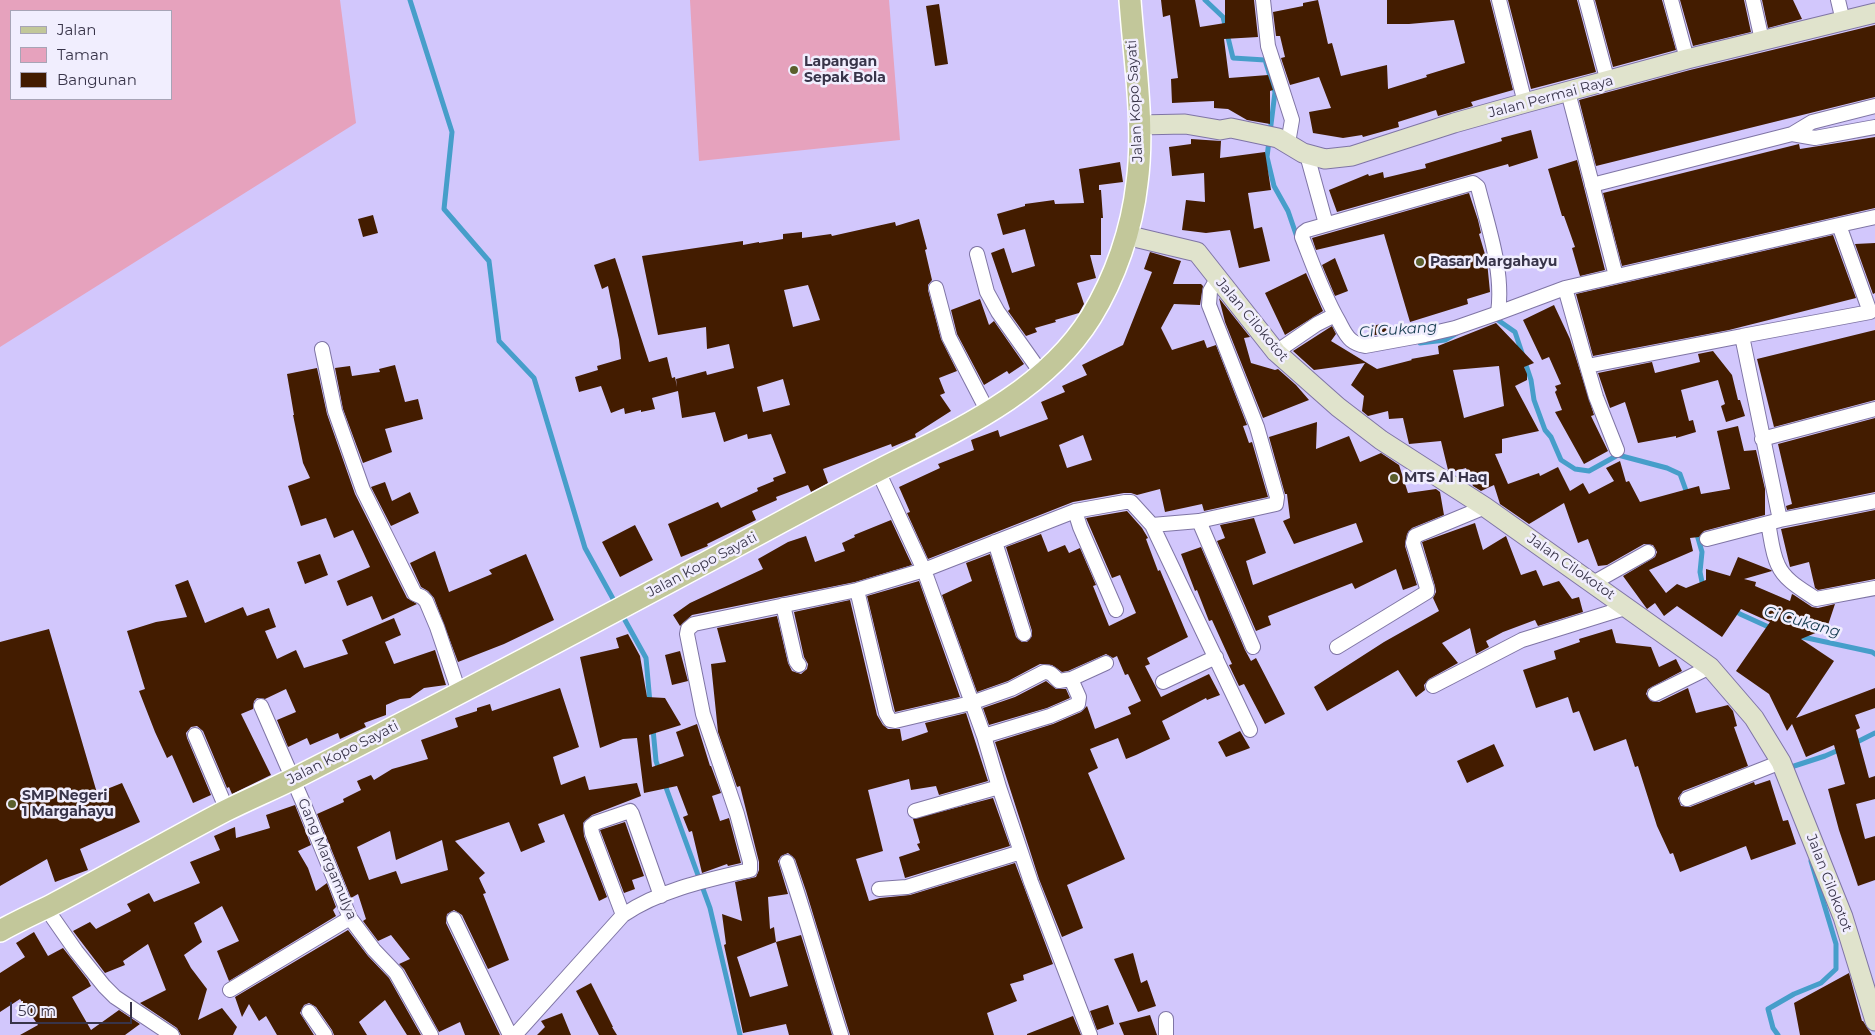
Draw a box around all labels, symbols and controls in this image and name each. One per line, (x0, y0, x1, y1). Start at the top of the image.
legend (10, 10, 172, 100)
text: Jalan (57, 20, 96, 39)
street label: Jalan Kopo Sayati (1123, 39, 1147, 163)
text: Taman (57, 45, 109, 64)
place label: Lapangan Sepak Bola (804, 54, 886, 86)
marker: Lapangan Sepak Bola (788, 64, 800, 76)
text: Bangunan (57, 70, 137, 89)
street label: Jalan Permai Raya (1487, 72, 1615, 122)
place label: Pasar Margahayu (1430, 254, 1557, 270)
marker: Pasar Margahayu (1414, 256, 1426, 268)
street label: Jalan Cilokotot (1212, 275, 1292, 365)
water label: Ci Cukang (1358, 318, 1438, 342)
place label: MTS Al Haq (1404, 470, 1487, 486)
marker: MTS Al Haq (1388, 472, 1400, 484)
street label: Jalan Kopo Sayati (644, 529, 760, 601)
street label: Jalan Cilokotot (1524, 530, 1618, 604)
water label: Ci Cukang (1762, 603, 1842, 641)
street label: Jalan Kopo Sayati (285, 718, 401, 788)
place label: SMP Negeri 1 Margahayu (22, 788, 114, 820)
street label: Gang Margamulya (294, 796, 360, 922)
marker: SMP Negeri 1 Margahayu (6, 798, 18, 810)
street label: Jalan Cilokotot (1803, 832, 1855, 934)
scale bar (12, 992, 135, 1024)
text: 50 m (18, 1001, 56, 1020)

